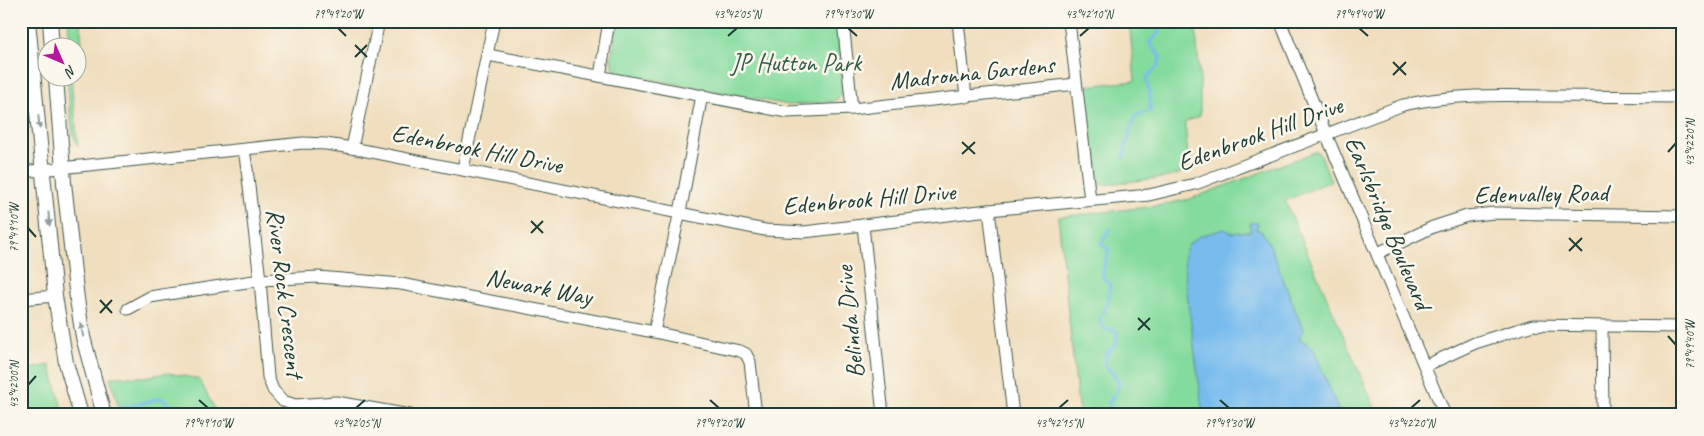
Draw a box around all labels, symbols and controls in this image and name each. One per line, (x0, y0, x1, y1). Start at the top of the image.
text: 79°49'20"W (314, 6, 365, 22)
text: 43°42'05"N (713, 6, 762, 22)
text: 79°49'30"W (824, 6, 875, 22)
text: 43°42'10"N (1065, 6, 1114, 22)
text: 79°49'40"W (1335, 6, 1386, 22)
north arrow (38, 38, 88, 88)
park label: JP Hutton Park (730, 47, 863, 79)
street label: Madronna Gardens (888, 48, 1058, 98)
text: N (60, 62, 80, 82)
street label: Edenbrook Hill Drive (1173, 89, 1349, 179)
one-way arrow (35, 114, 43, 130)
street label: Edenbrook Hill Drive (389, 117, 567, 182)
text: 43°42'20"N (1682, 118, 1698, 167)
street label: Earlsbridge Boulevard (1337, 132, 1440, 318)
street label: Edenbrook Hill Drive (781, 175, 959, 222)
street label: Edenvalley Road (1474, 177, 1612, 211)
text: 79°49'10"W (6, 201, 22, 252)
street label: River Rock Crescent (259, 207, 312, 383)
one-way arrow (45, 211, 53, 227)
street label: Newark Way (483, 261, 597, 313)
street label: Belinda Drive (828, 263, 872, 380)
text: 79°49'40"W (1682, 318, 1698, 369)
one-way arrow (77, 321, 85, 337)
text: 43°42'00"N (6, 360, 22, 409)
text: 79°49'10"W (184, 415, 235, 431)
text: 43°42'05"N (332, 415, 381, 431)
text: 79°49'20"W (695, 415, 746, 431)
text: 43°42'15"N (1035, 415, 1084, 431)
text: 79°49'30"W (1205, 415, 1256, 431)
text: 43°42'20"N (1387, 415, 1436, 431)

